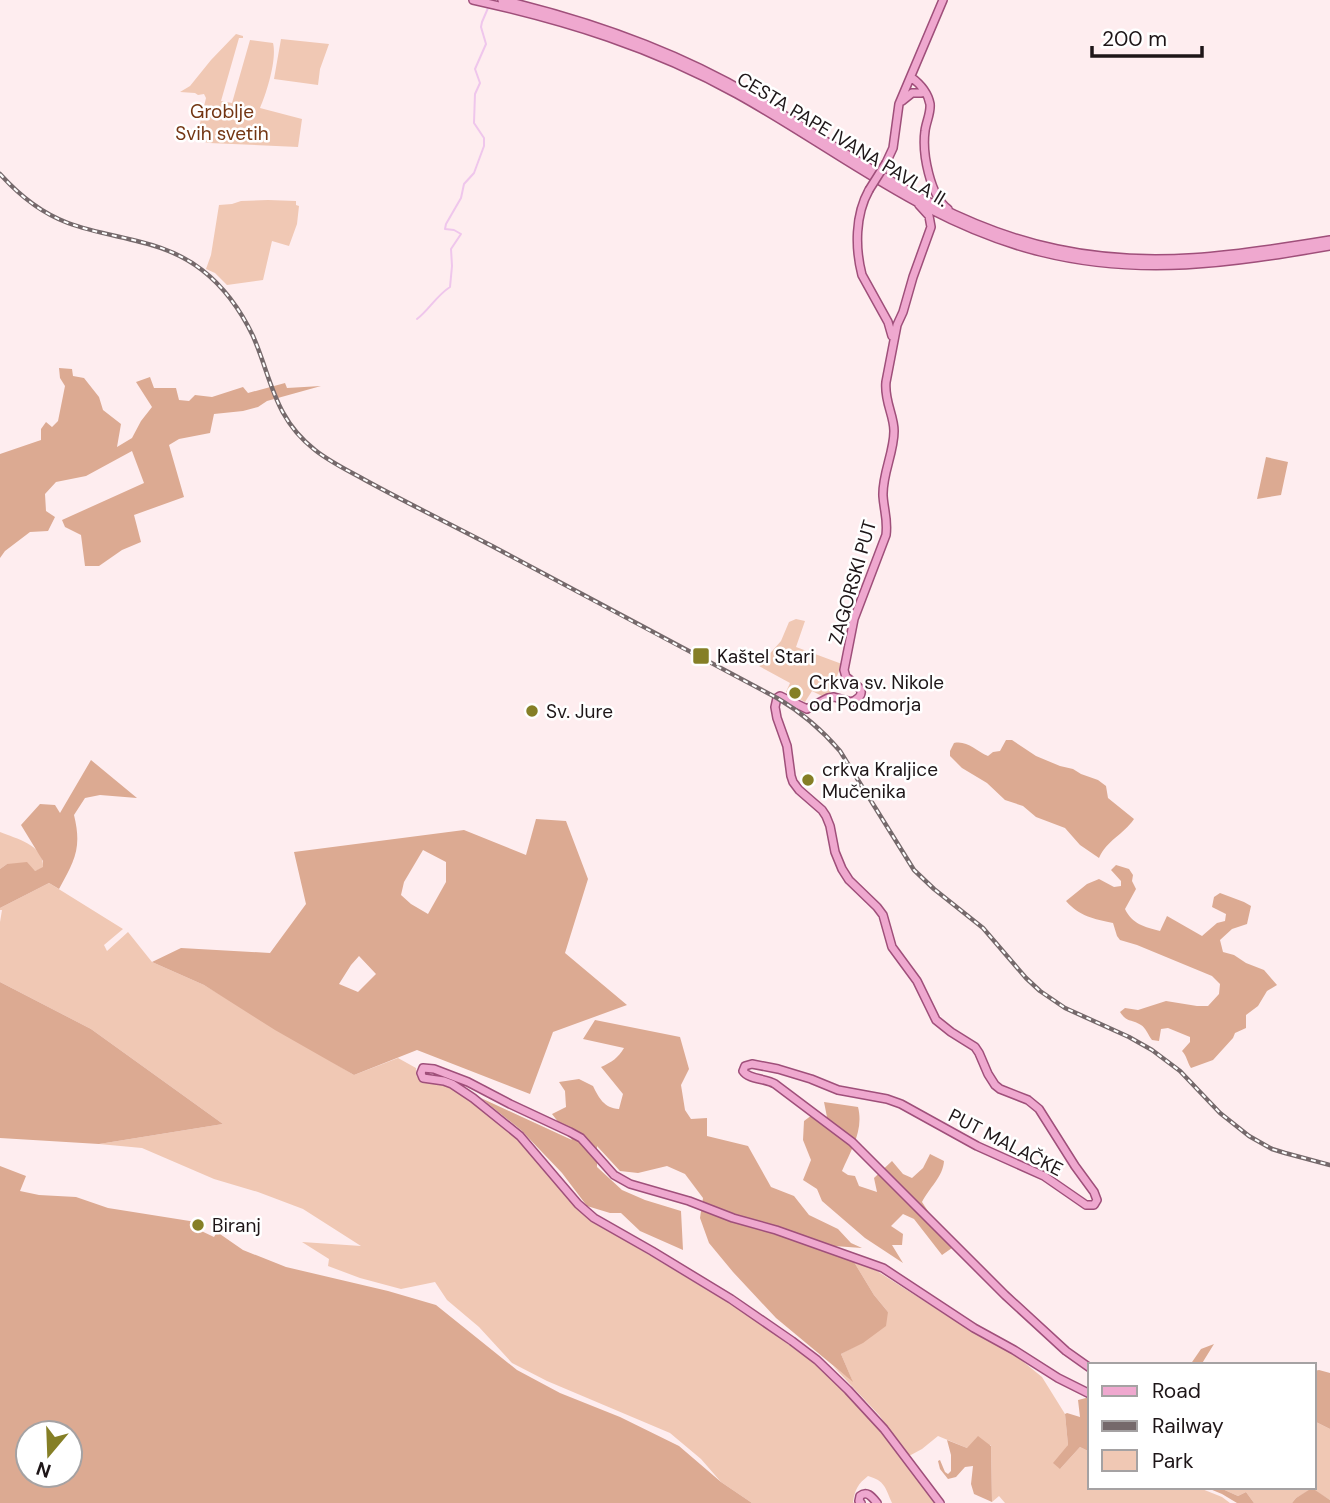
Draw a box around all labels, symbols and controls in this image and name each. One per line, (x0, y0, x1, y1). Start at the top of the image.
scale bar (1092, 14, 1202, 58)
text: 200 m (1102, 25, 1167, 53)
street label: CESTA PAPE IVANA PAVLA II. (732, 66, 953, 213)
park label: Groblje Svih svetih (175, 99, 269, 146)
street label: ZAGORSKI PUT (823, 517, 882, 647)
place label: Kaštel Stari (717, 644, 815, 669)
marker: Kaštel Stari (691, 646, 711, 666)
place label: Crkva sv. Nikole od Podmorja (809, 670, 944, 717)
marker: Crkva sv. Nikole od Podmorja (787, 685, 803, 701)
place label: Sv. Jure (546, 699, 613, 724)
marker: Sv. Jure (524, 703, 540, 719)
place label: crkva Kraljice Mučenika (822, 757, 938, 804)
marker: crkva Kraljice Mučenika (800, 772, 816, 788)
street label: PUT MALAČKE (944, 1103, 1067, 1182)
place label: Biranj (212, 1213, 261, 1238)
marker: Biranj (190, 1217, 206, 1233)
legend (1088, 1363, 1316, 1489)
text: Road (1152, 1377, 1201, 1405)
text: Railway (1152, 1412, 1224, 1440)
north arrow (14, 1419, 84, 1489)
text: Park (1152, 1447, 1194, 1475)
text: N (33, 1456, 54, 1484)

